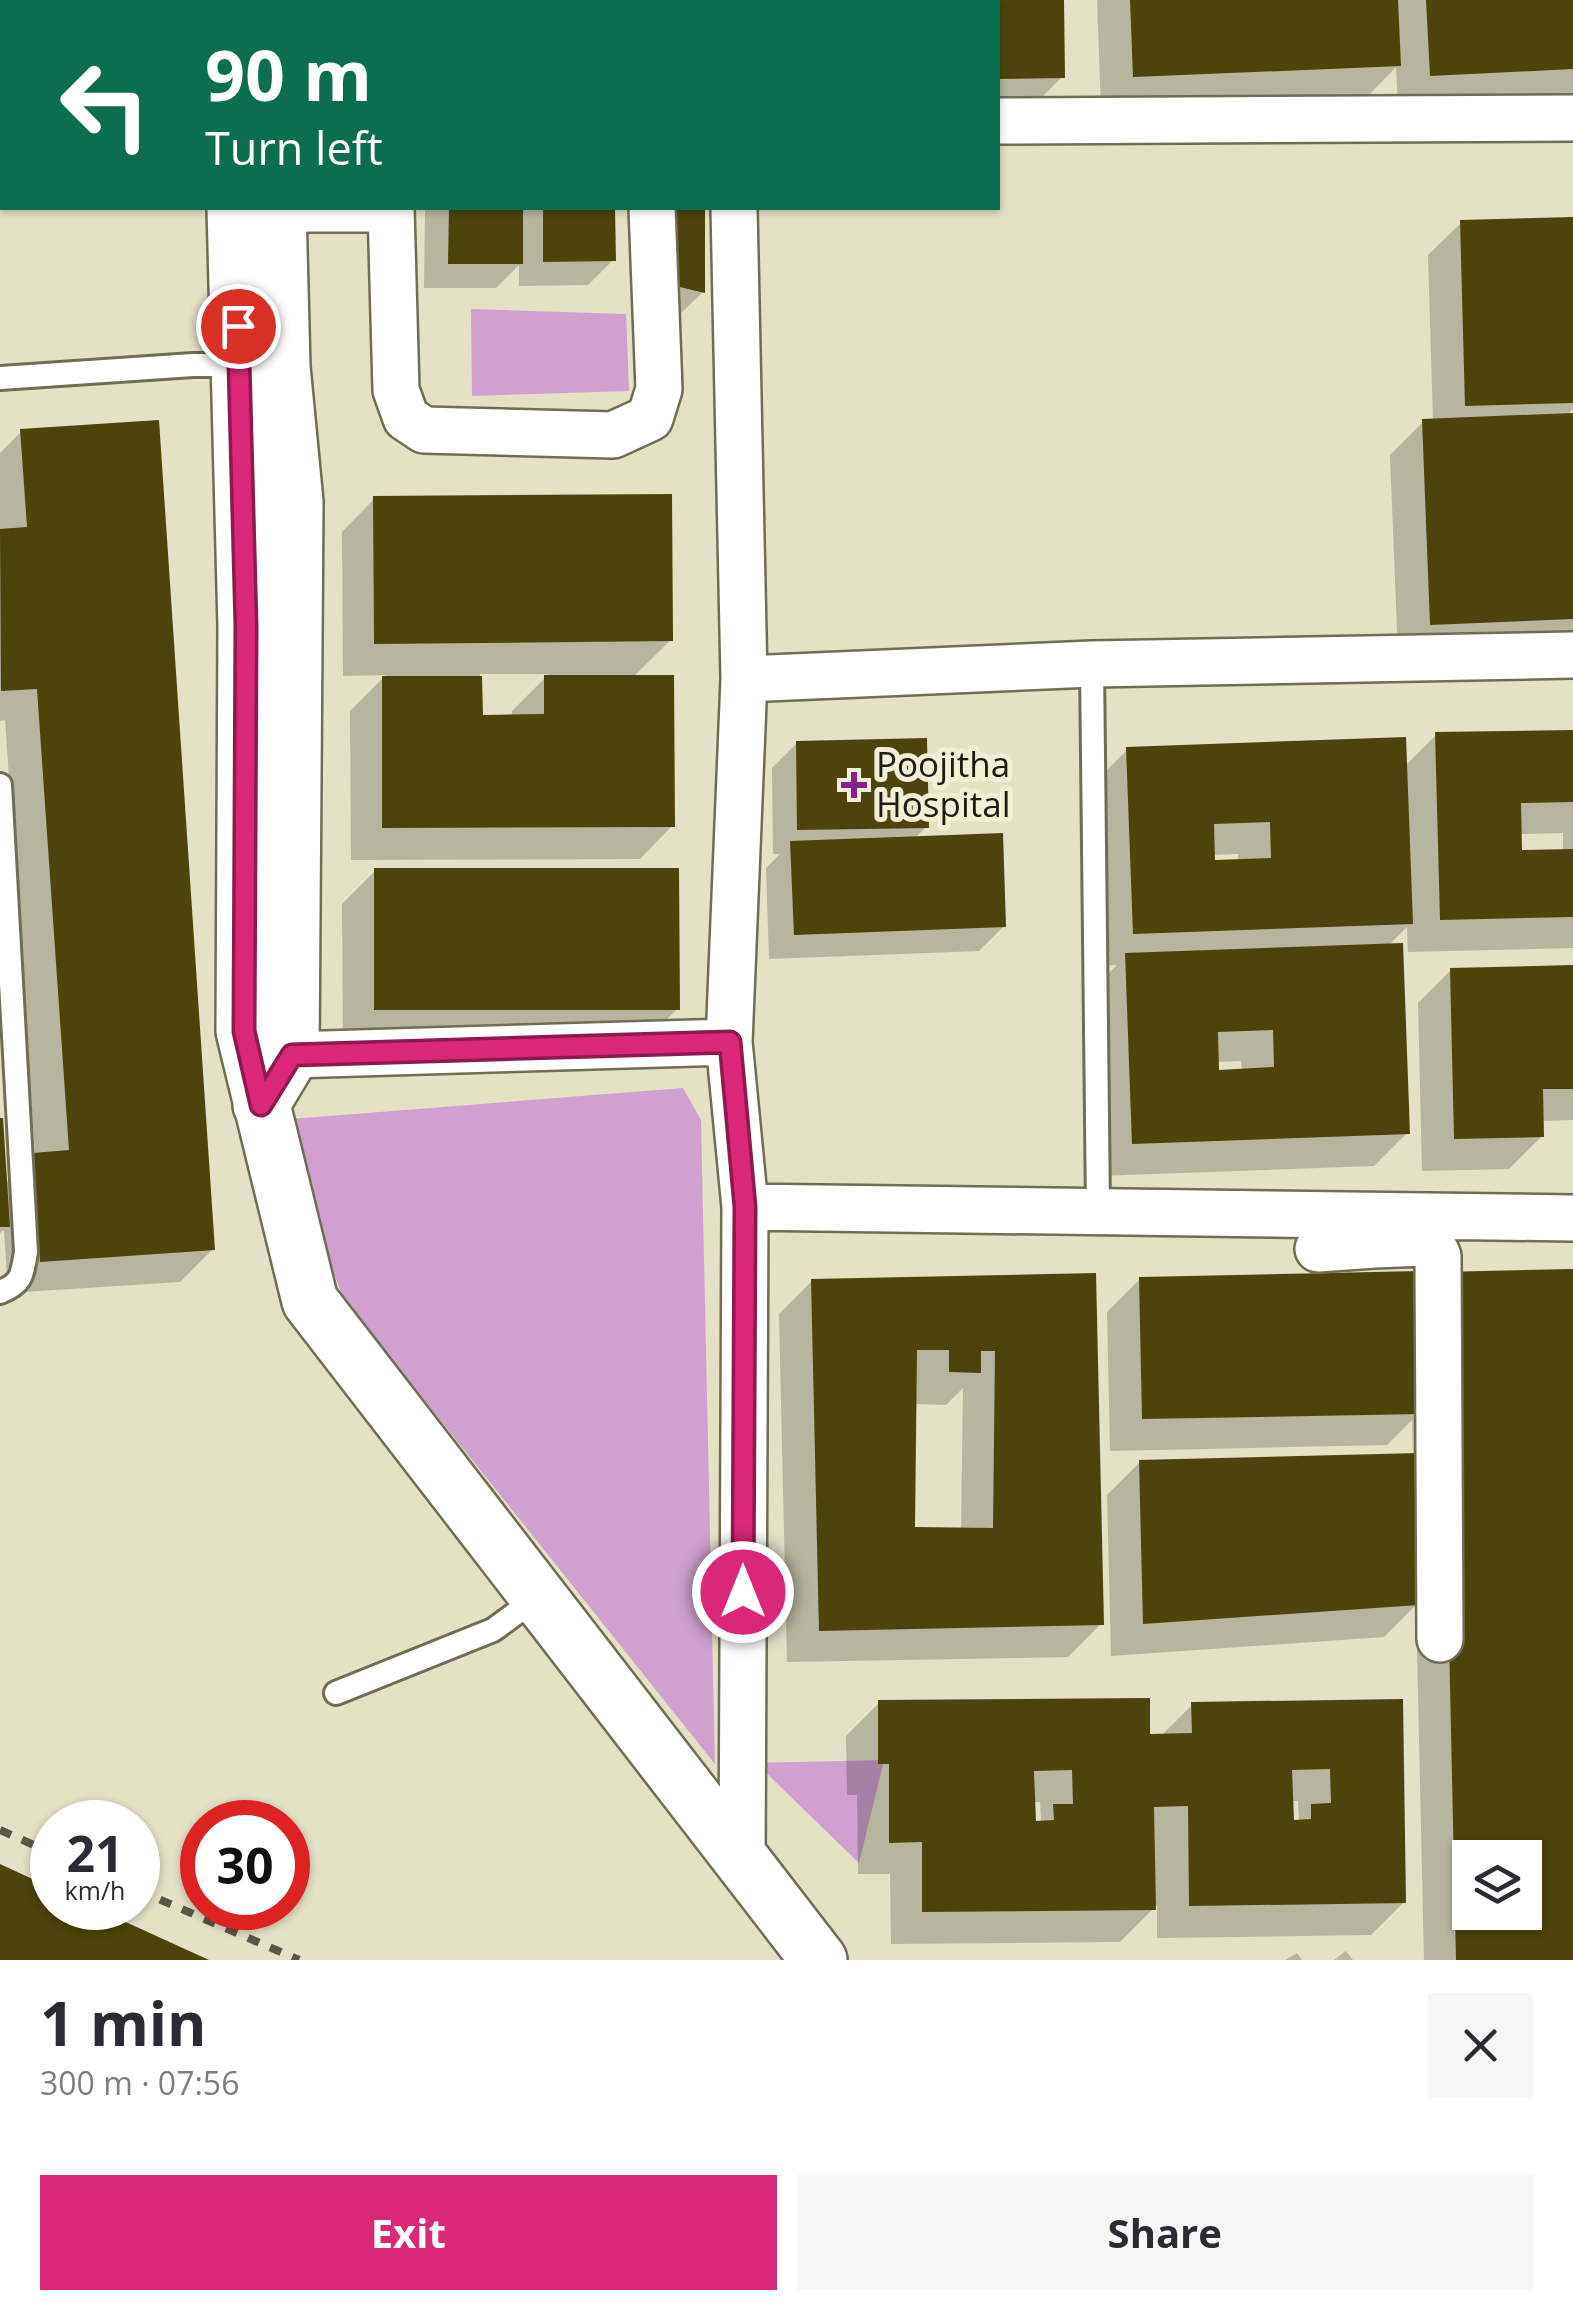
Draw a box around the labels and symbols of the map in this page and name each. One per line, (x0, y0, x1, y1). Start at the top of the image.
pin (196, 284, 281, 369)
place label: Poojitha Hospital (876, 740, 1011, 827)
marker: Poojitha Hospital (841, 772, 867, 798)
position arrow (691, 1540, 795, 1644)
speed limit sign: 30 (180, 1800, 310, 1930)

